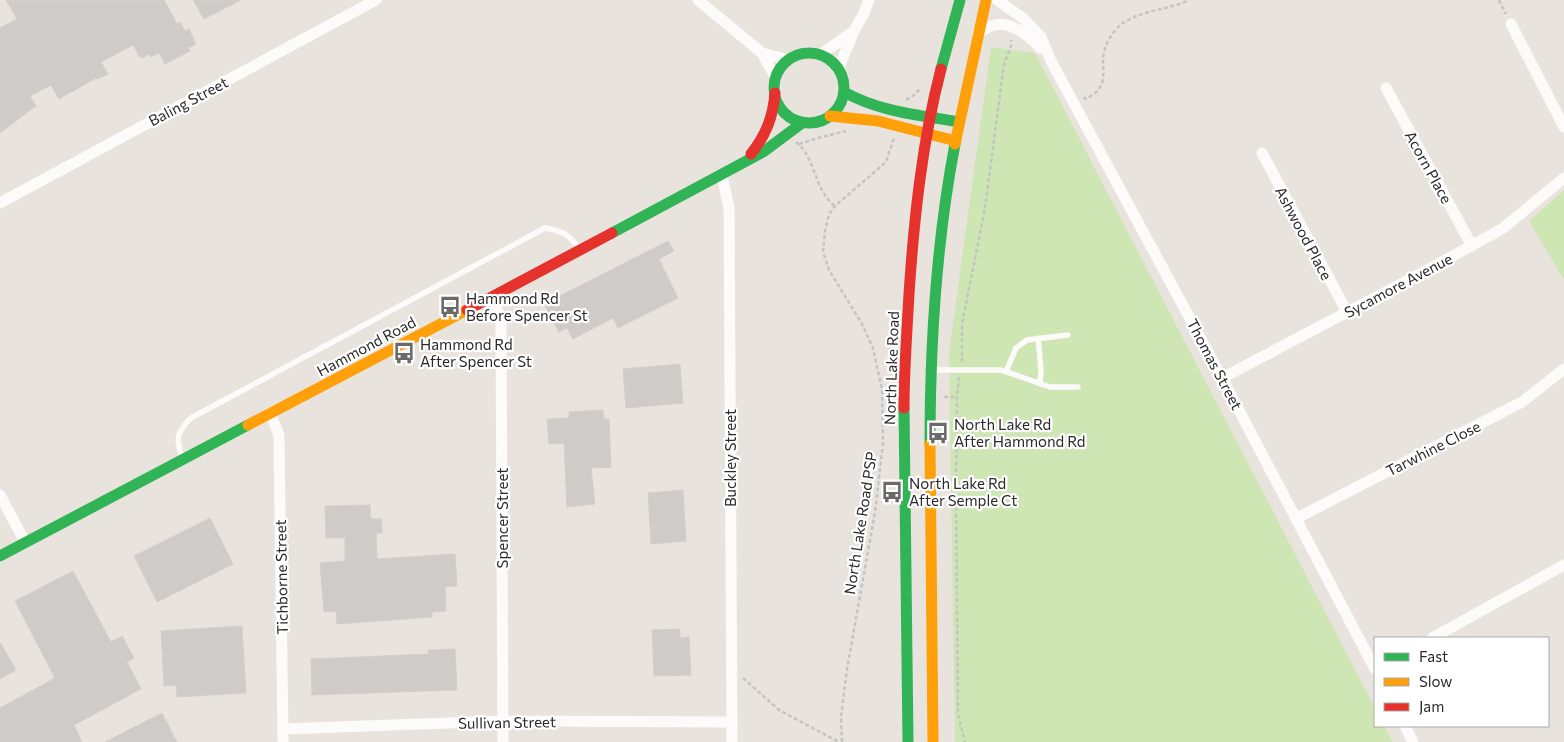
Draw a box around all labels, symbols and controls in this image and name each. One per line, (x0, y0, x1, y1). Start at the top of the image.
street label: Baling Street (145, 73, 231, 129)
street label: Acorn Place (1402, 128, 1456, 207)
street label: Ashwood Place (1272, 183, 1336, 283)
street label: Sycamore Avenue (1341, 249, 1455, 321)
place label: Hammond Rd Before Spencer St (466, 289, 588, 324)
bus stop icon: Hammond Rd Before Spencer St (437, 294, 463, 320)
street label: North Lake Road (880, 311, 902, 425)
street label: Hammond Road (313, 312, 419, 380)
street label: Thomas Street (1184, 316, 1246, 412)
place label: Hammond Rd After Spencer St (420, 335, 532, 370)
bus stop icon: Hammond Rd After Spencer St (391, 340, 417, 366)
street label: Buckley Street (721, 409, 739, 507)
place label: North Lake Rd After Hammond Rd (954, 415, 1085, 450)
street label: Tarwhine Close (1383, 416, 1483, 480)
bus stop icon: North Lake Rd After Hammond Rd (925, 420, 951, 446)
street label: North Lake Road PSP (840, 450, 880, 596)
street label: Spencer Street (493, 468, 511, 568)
place label: North Lake Rd After Semple Ct (909, 474, 1017, 509)
bus stop icon: North Lake Rd After Semple Ct (879, 479, 905, 505)
street label: Tichborne Street (271, 519, 291, 635)
legend (1374, 637, 1549, 727)
text: Fast (1419, 647, 1448, 665)
text: Slow (1419, 672, 1452, 690)
text: Jam (1419, 697, 1444, 715)
street label: Sullivan Street (458, 712, 556, 732)

